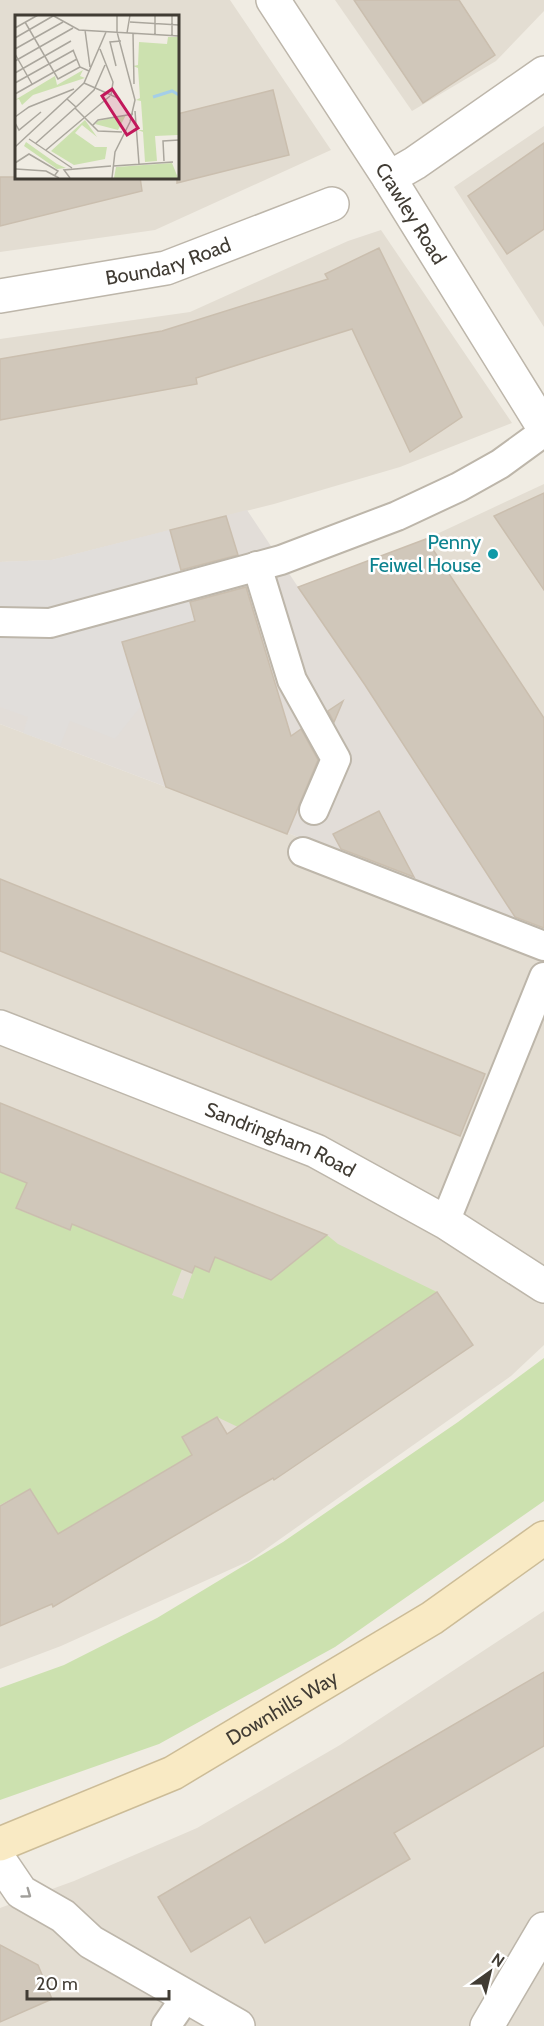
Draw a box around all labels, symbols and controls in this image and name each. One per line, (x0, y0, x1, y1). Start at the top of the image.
inset map (15, 15, 178, 178)
street label: Crawley Road (370, 158, 451, 268)
street label: Boundary Road (104, 232, 234, 290)
place label: Penny Feiwel House (369, 530, 481, 577)
marker: Penny Feiwel House (486, 547, 500, 561)
street label: Sandringham Road (202, 1097, 360, 1182)
street label: Downhills Way (222, 1665, 342, 1750)
one-way arrow (20, 1887, 31, 1898)
north arrow (460, 1942, 520, 2002)
text: N (488, 1949, 508, 1971)
scale bar (27, 1963, 170, 2001)
text: 20 m (36, 1973, 78, 1995)

